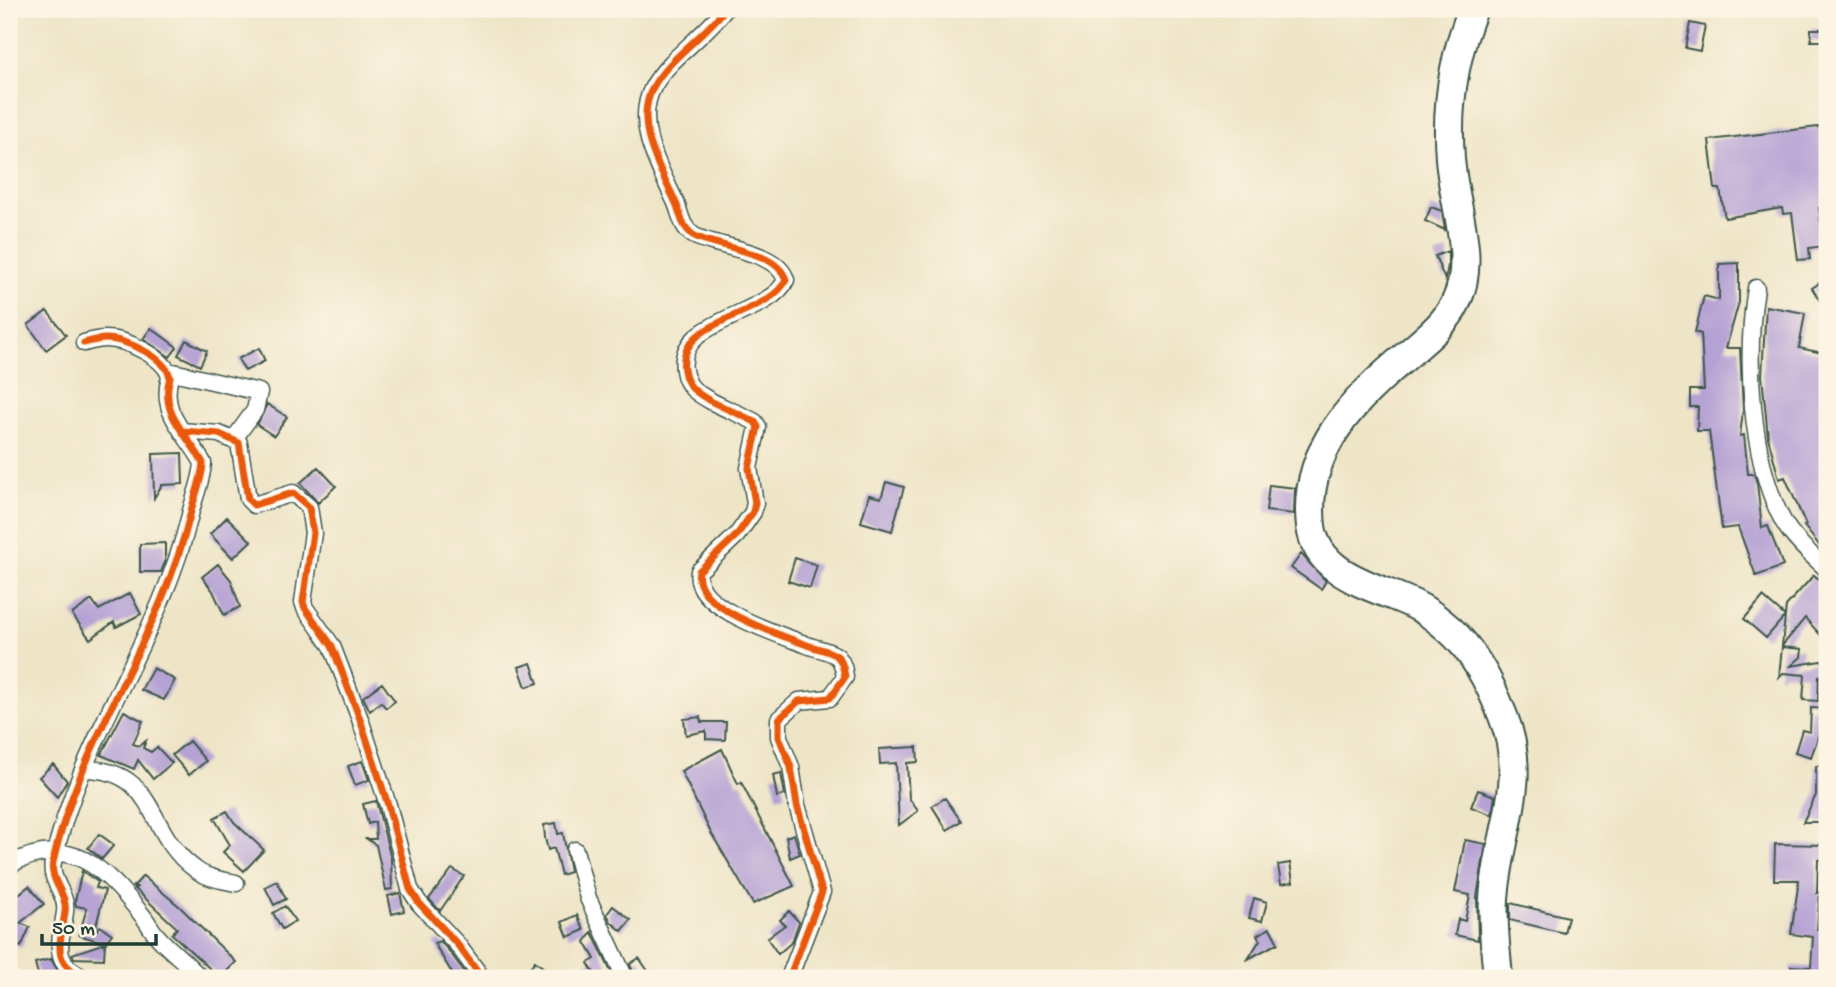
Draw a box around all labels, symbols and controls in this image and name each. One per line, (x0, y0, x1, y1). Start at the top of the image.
scale bar (42, 903, 156, 947)
text: 50 m (52, 918, 95, 943)

